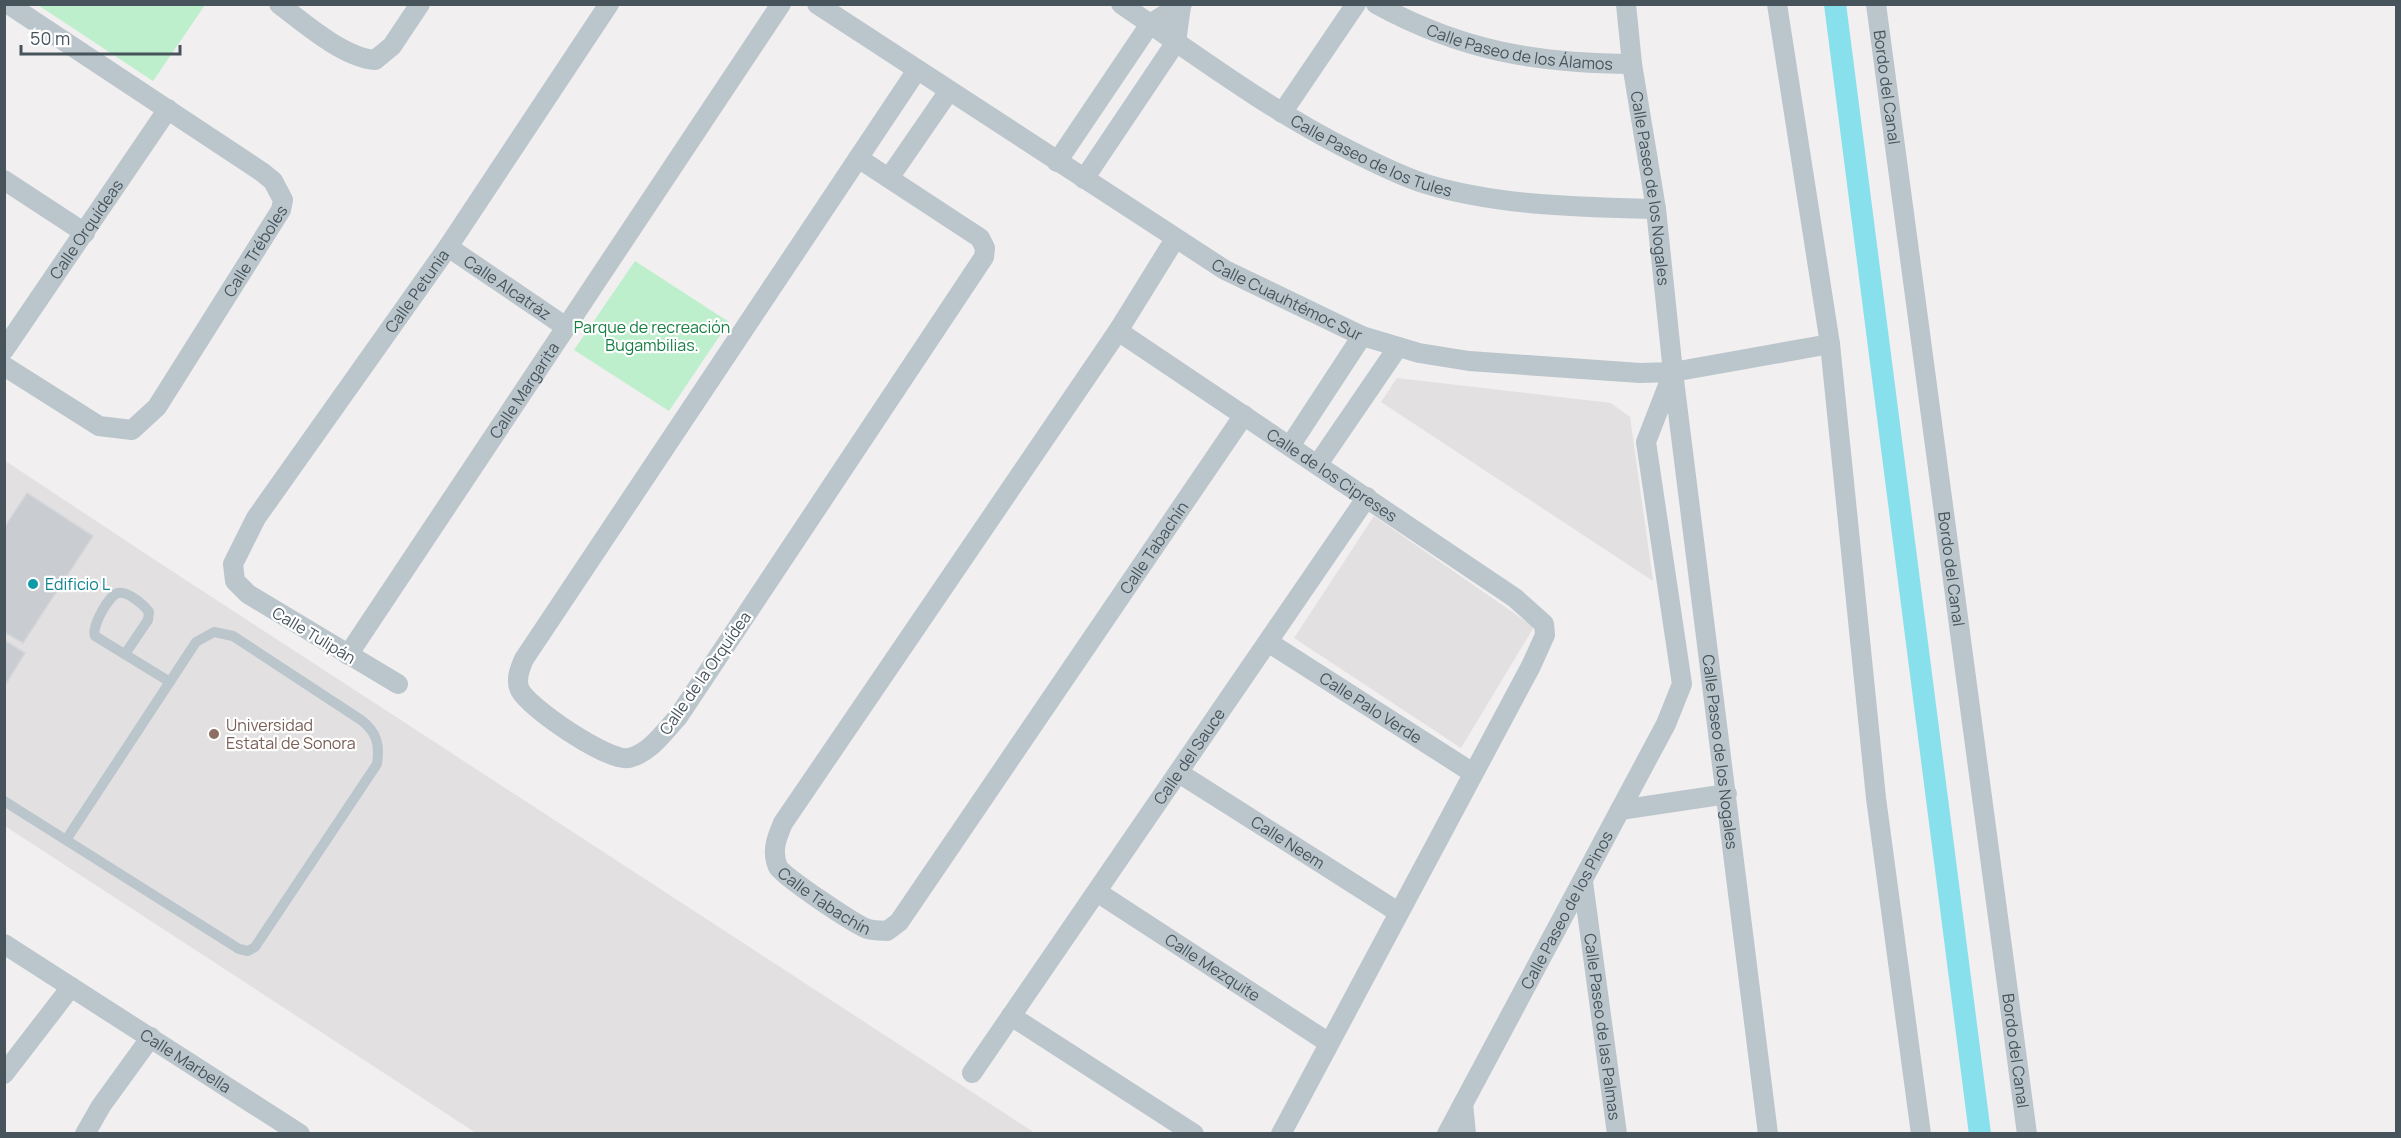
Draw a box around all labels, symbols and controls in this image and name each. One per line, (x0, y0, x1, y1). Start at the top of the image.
scale bar (21, 18, 180, 56)
street label: Calle Paseo de los Álamos (1423, 18, 1613, 75)
text: 50 m (30, 26, 70, 50)
street label: Bordo del Canal (1869, 29, 1906, 146)
street label: Calle Paseo de los Nogales (1626, 89, 1675, 287)
street label: Calle Paseo de los Tules (1287, 109, 1454, 202)
street label: Calle Orquídeas (44, 175, 128, 284)
street label: Calle Tréboles (218, 201, 292, 301)
street label: Calle Petunia (380, 245, 454, 337)
street label: Calle Alcatráz (460, 250, 556, 325)
street label: Calle Cuauhtémoc Sur (1208, 253, 1366, 346)
park label: Parque de recreación Bugambilias. (574, 316, 730, 356)
street label: Calle Margarita (484, 338, 564, 443)
street label: Calle de los Cipreses (1262, 423, 1402, 527)
street label: Calle Tabachín (1114, 497, 1193, 598)
street label: Bordo del Canal (1933, 510, 1970, 628)
place label: Edificio L (45, 573, 110, 595)
marker: Edificio L (26, 577, 40, 591)
street label: Calle Tulipán (268, 601, 360, 669)
street label: Calle de la Orquídea (654, 607, 756, 739)
street label: Calle Paseo de los Nogales (1697, 653, 1743, 851)
street label: Calle Palo Verde (1315, 667, 1426, 749)
street label: Calle del Sauce (1148, 704, 1230, 809)
place label: Universidad Estatal de Sonora (226, 714, 356, 754)
marker: Universidad Estatal de Sonora (207, 727, 221, 741)
street label: Calle Neem (1247, 810, 1329, 874)
street label: Calle Paseo de los Pinos (1515, 827, 1618, 993)
street label: Calle Tabachín (773, 862, 874, 940)
street label: Calle Mezquite (1161, 928, 1265, 1006)
street label: Calle Paseo de las Palmas (1579, 932, 1626, 1121)
street label: Bordo del Canal (1997, 992, 2034, 1109)
street label: Calle Marbella (136, 1023, 235, 1098)

